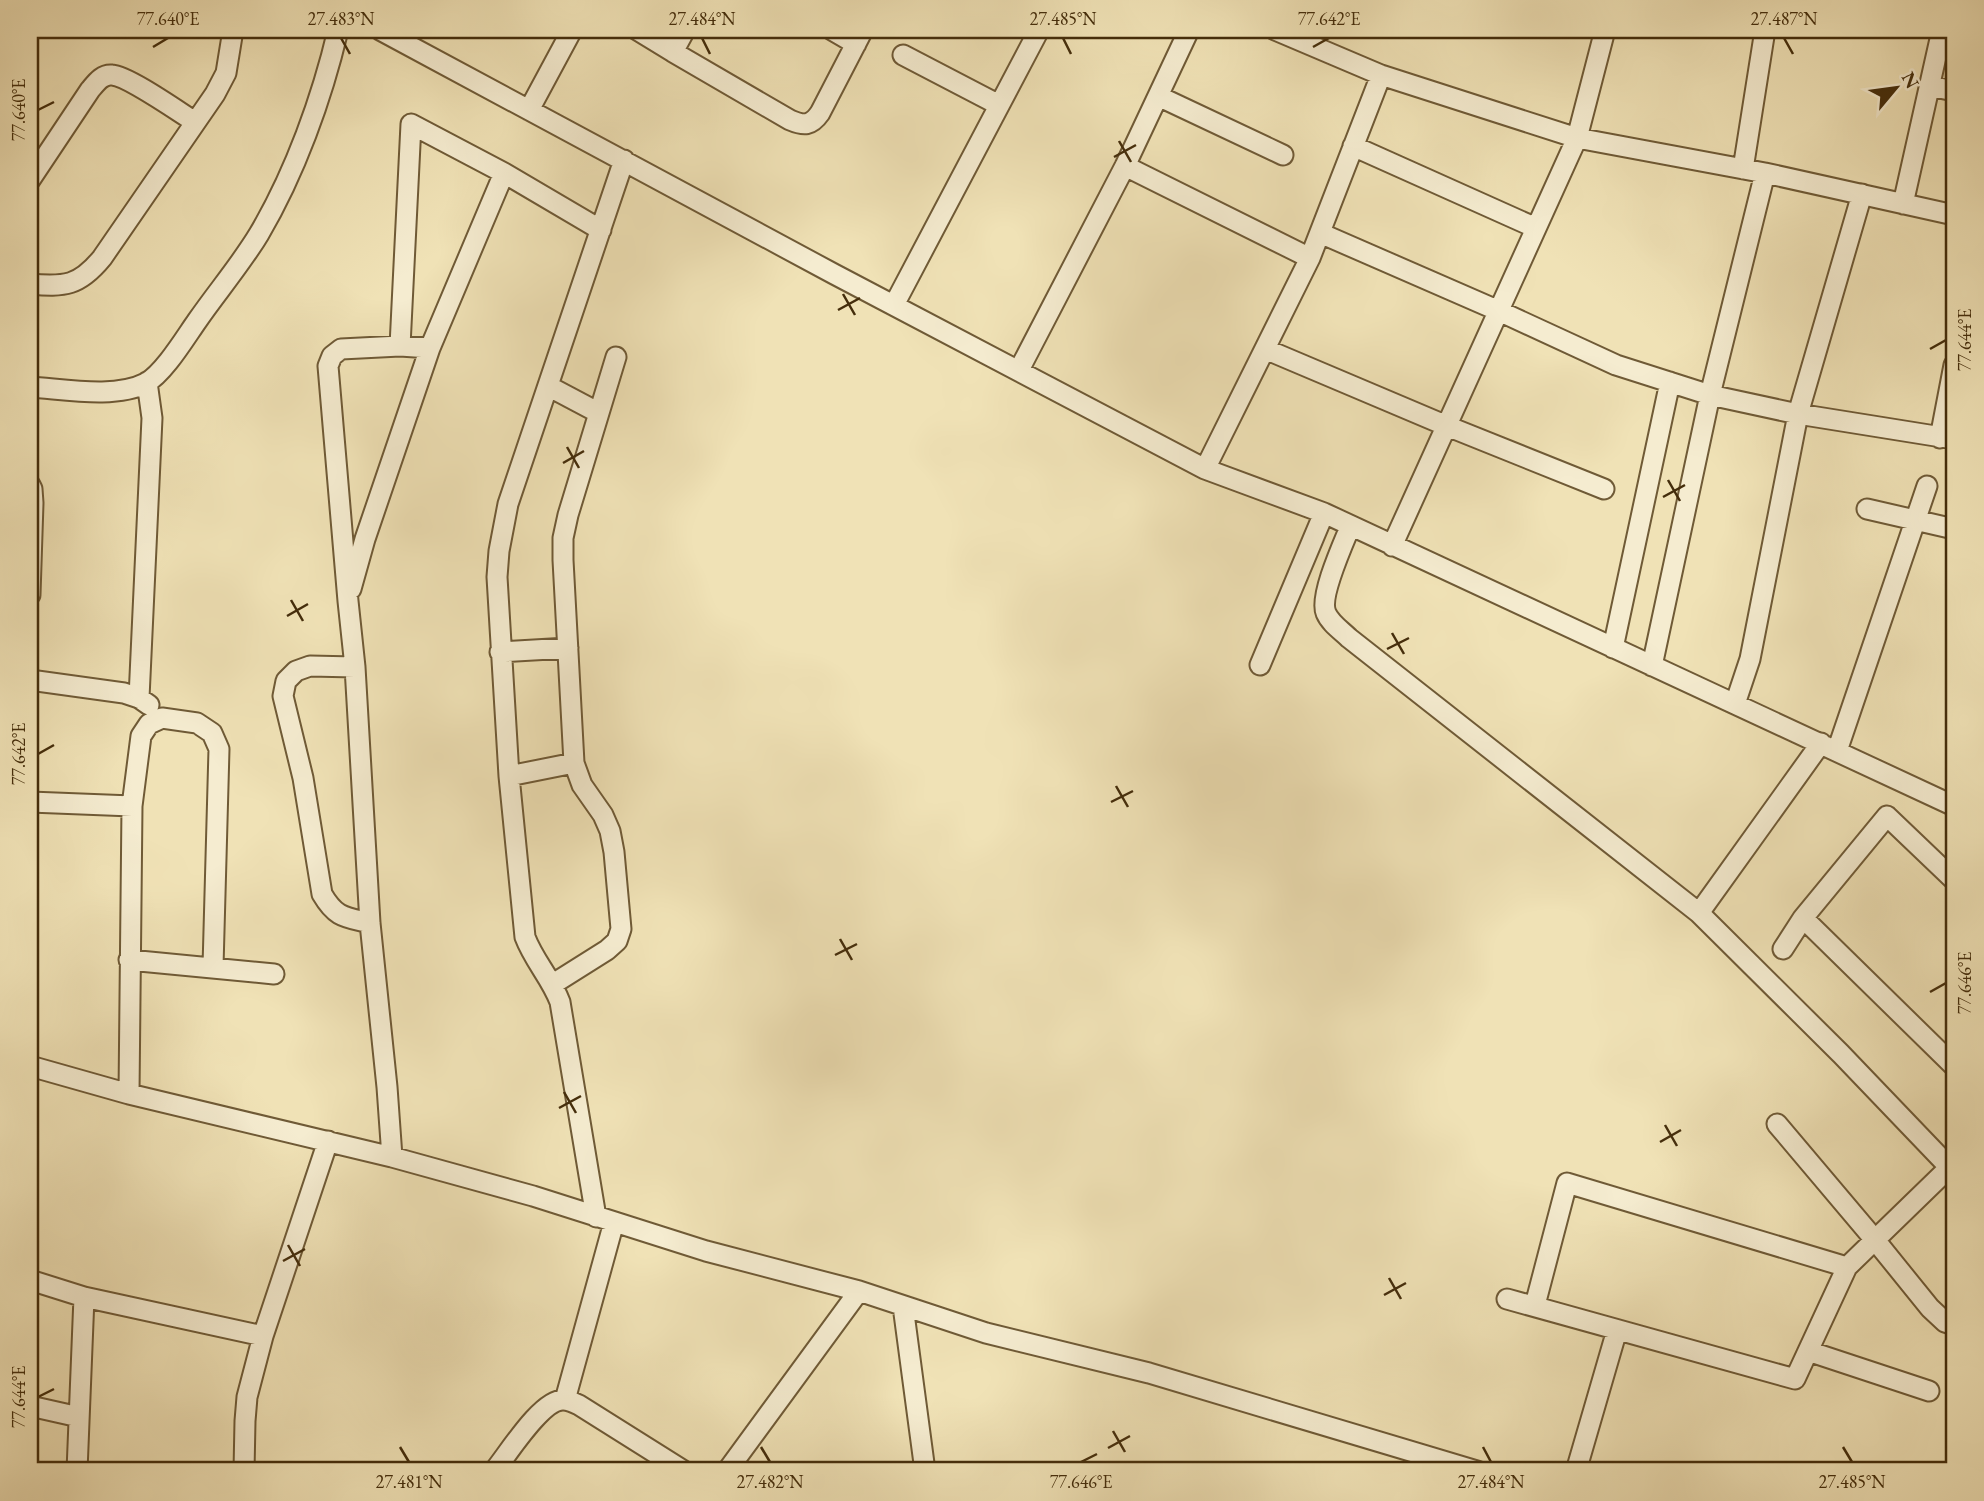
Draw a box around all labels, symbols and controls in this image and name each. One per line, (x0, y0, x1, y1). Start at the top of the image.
text: 77.640°E (137, 7, 199, 30)
text: 27.483°N (308, 7, 375, 30)
text: 27.484°N (669, 7, 736, 30)
text: 27.485°N (1030, 7, 1097, 30)
text: 77.642°E (1298, 7, 1360, 30)
text: 27.487°N (1751, 7, 1818, 30)
north arrow (1862, 52, 1932, 122)
text: N (1896, 67, 1925, 93)
text: 77.640°E (7, 79, 30, 141)
text: 77.644°E (1953, 309, 1976, 371)
text: 77.642°E (7, 723, 30, 785)
text: 77.646°E (1953, 952, 1976, 1014)
text: 77.644°E (7, 1366, 30, 1428)
text: 27.481°N (376, 1470, 443, 1493)
text: 27.482°N (737, 1470, 804, 1493)
text: 77.646°E (1050, 1470, 1112, 1493)
text: 27.484°N (1458, 1470, 1525, 1493)
text: 27.485°N (1819, 1470, 1886, 1493)

